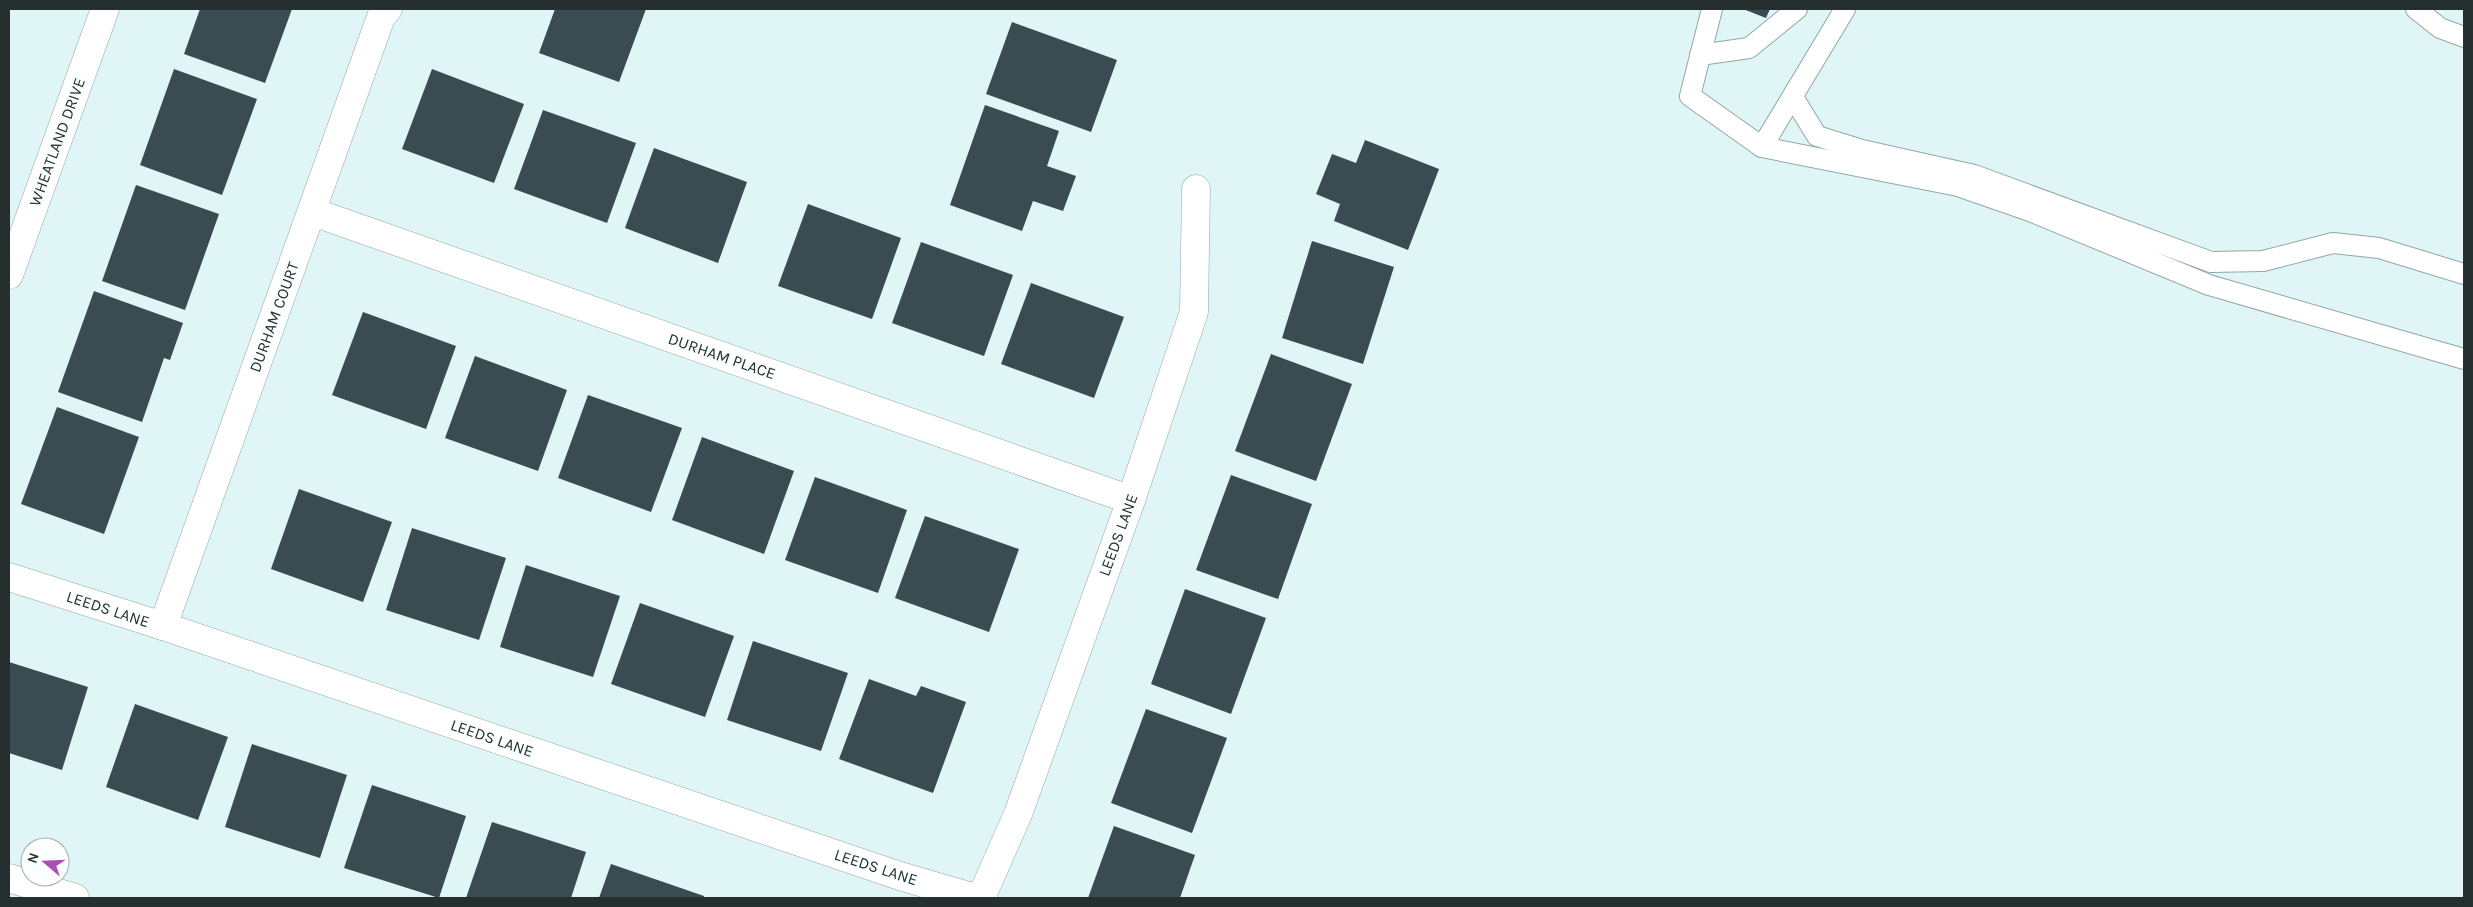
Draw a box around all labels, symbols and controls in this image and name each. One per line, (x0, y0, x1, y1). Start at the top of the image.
street label: WHEATLAND DRIVE (25, 75, 89, 209)
street label: DURHAM COURT (245, 259, 303, 375)
street label: DURHAM PLACE (666, 329, 778, 383)
street label: LEEDS LANE (1094, 491, 1142, 579)
street label: LEEDS LANE (64, 587, 152, 631)
street label: LEEDS LANE (448, 715, 536, 761)
north arrow (20, 837, 70, 887)
street label: LEEDS LANE (832, 845, 920, 889)
text: N (24, 850, 43, 865)

